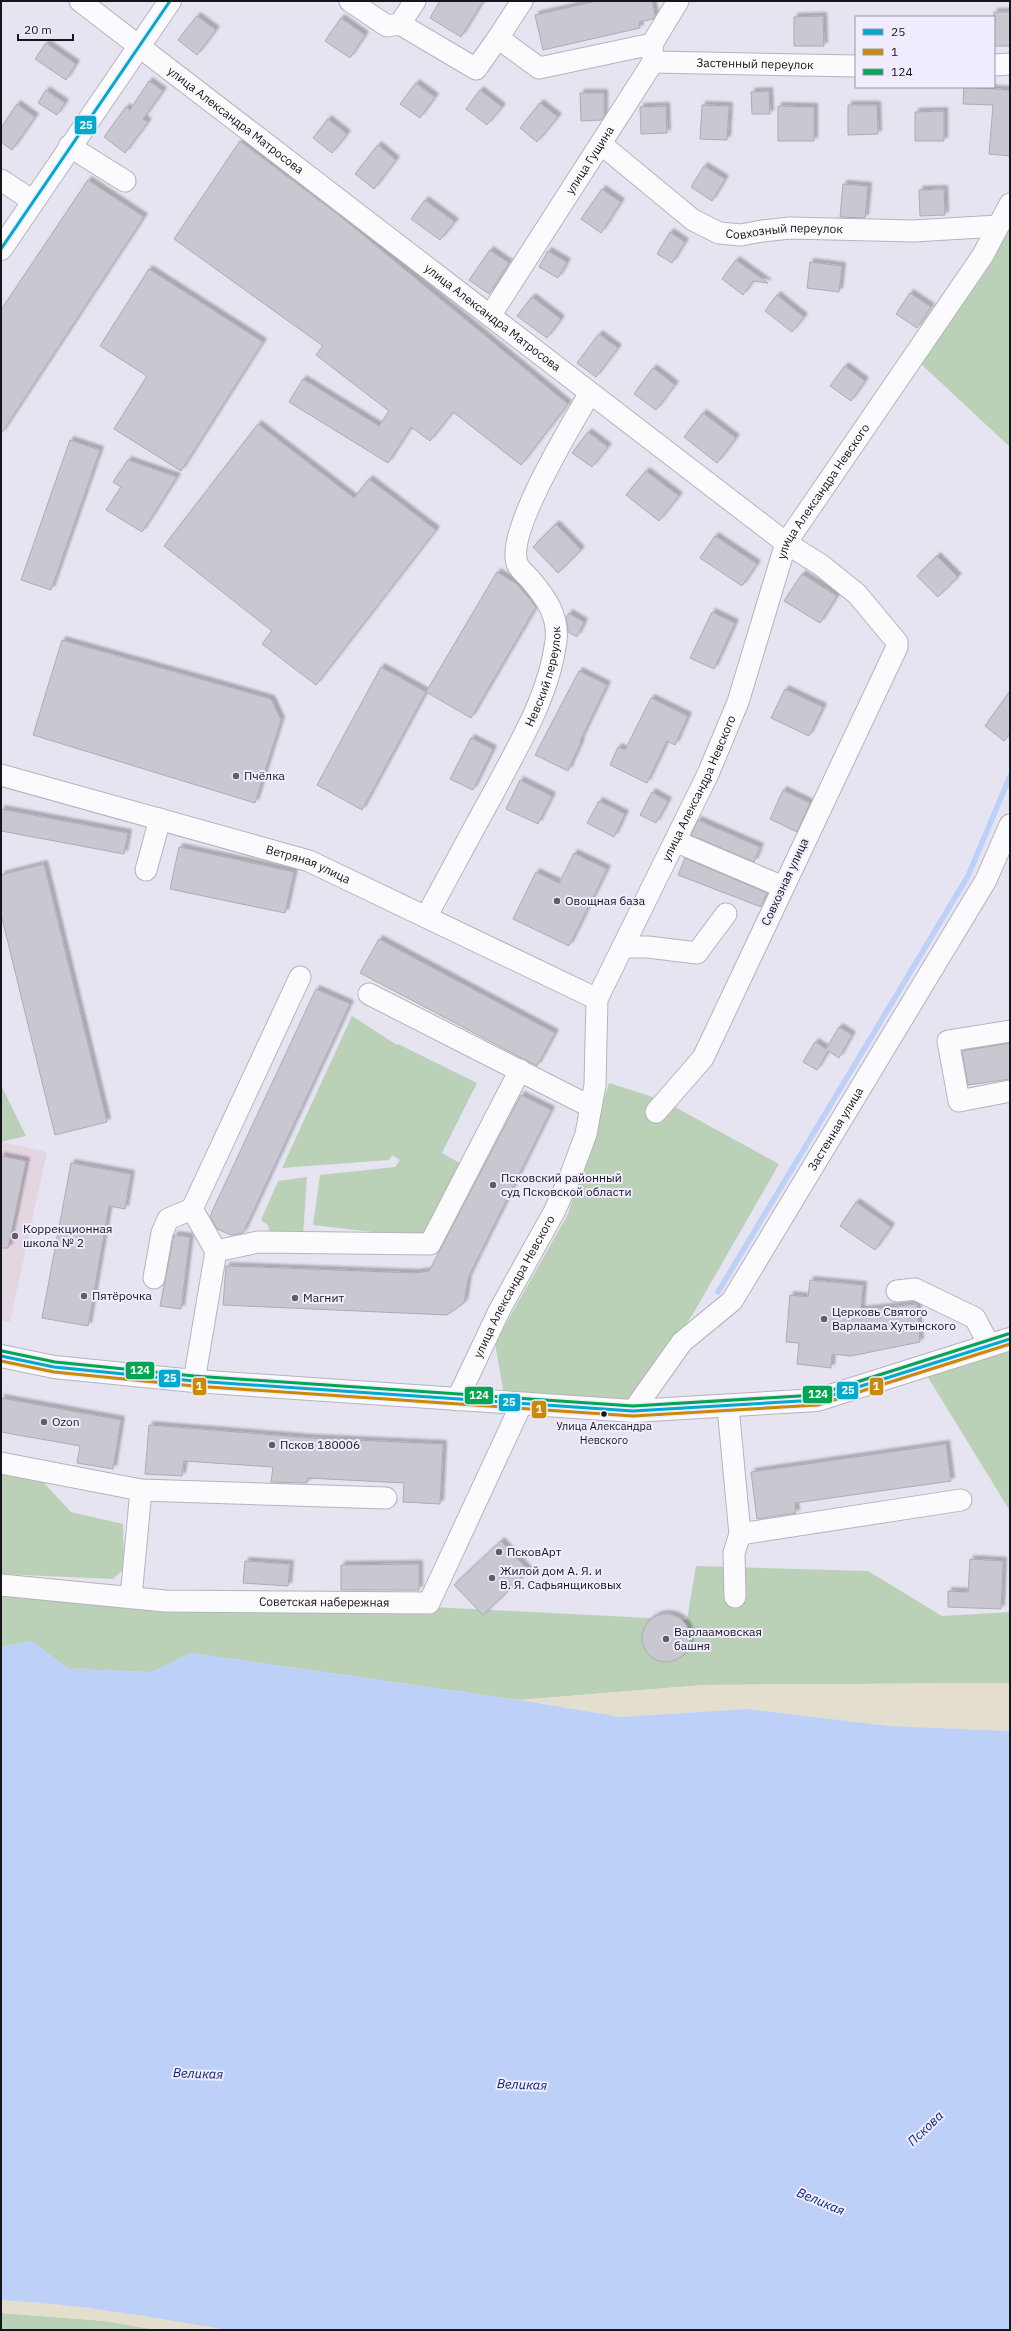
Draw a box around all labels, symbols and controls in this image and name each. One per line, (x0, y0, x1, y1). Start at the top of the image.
scale bar (18, 16, 73, 42)
legend (855, 16, 995, 88)
text: 20 m (24, 22, 52, 37)
text: 25 (891, 24, 905, 39)
text: 1 (891, 44, 898, 59)
street label: Застенный переулок (696, 55, 814, 72)
street label: улица Александра Матросова (165, 63, 307, 177)
text: 124 (891, 64, 913, 79)
line badge: 25 (74, 115, 97, 135)
text: 25 (79, 118, 93, 132)
street label: улица Гущина (562, 123, 617, 197)
street label: Совхозный переулок (725, 220, 843, 242)
street label: улица Александра Матросова (422, 260, 564, 375)
street label: улица Александра Невского (774, 420, 873, 561)
street label: Невский переулок (521, 625, 564, 729)
street label: улица Александра Невского (658, 713, 739, 864)
place label: Пчёлка (244, 768, 286, 783)
marker: Пчёлка (231, 771, 241, 781)
street label: Совхозная улица (758, 835, 812, 928)
street label: Ветряная улица (264, 841, 353, 887)
place label: Овощная база (565, 893, 646, 908)
marker: Овощная база (552, 896, 562, 906)
street label: Застенная улица (804, 1084, 866, 1173)
place label: Псковский районный суд Псковской области (501, 1170, 632, 1199)
marker: Псковский районный суд Псковской области (488, 1180, 498, 1190)
street label: улица Александра Невского (470, 1212, 558, 1360)
place label: Коррекционная школа № 2 (23, 1221, 112, 1250)
marker: Коррекционная школа № 2 (10, 1231, 20, 1241)
place label: Пятёрочка (92, 1288, 152, 1303)
place label: Магнит (303, 1290, 344, 1305)
marker: Пятёрочка (79, 1291, 89, 1301)
marker: Магнит (290, 1293, 300, 1303)
place label: Церковь Святого Варлаама Хутынского (832, 1304, 956, 1333)
marker: Церковь Святого Варлаама Хутынского (819, 1314, 829, 1324)
line badge: 124 (125, 1361, 155, 1380)
text: 124 (130, 1363, 150, 1377)
line badge: 25 (158, 1369, 181, 1388)
text: 25 (163, 1371, 177, 1385)
line badge: 1 (192, 1377, 207, 1396)
line badge: 1 (869, 1377, 884, 1396)
text: 1 (196, 1379, 203, 1393)
text: 1 (873, 1379, 880, 1393)
line badge: 25 (836, 1381, 859, 1400)
text: 25 (841, 1383, 855, 1397)
line badge: 124 (802, 1385, 833, 1404)
line badge: 124 (464, 1386, 494, 1405)
text: 124 (808, 1387, 828, 1401)
text: 124 (469, 1388, 489, 1402)
line badge: 25 (498, 1393, 521, 1412)
text: 25 (502, 1395, 516, 1409)
line badge: 1 (531, 1400, 547, 1419)
text: 1 (536, 1402, 543, 1416)
marker: Улица Александра Невского (599, 1409, 609, 1419)
place label: Ozon (52, 1414, 79, 1429)
marker: Ozon (39, 1417, 49, 1427)
place label: Улица Александра Невского (556, 1419, 652, 1447)
place label: Псков 180006 (280, 1437, 360, 1452)
marker: Псков 180006 (267, 1440, 277, 1450)
place label: ПсковАрт (507, 1544, 562, 1559)
marker: ПсковАрт (494, 1547, 504, 1557)
place label: Жилой дом А. Я. и В. Я. Сафьянщиковых (500, 1563, 622, 1592)
marker: Жилой дом А. Я. и В. Я. Сафьянщиковых (487, 1573, 497, 1583)
street label: Советская набережная (259, 1594, 390, 1610)
place label: Варлаамовская башня (674, 1624, 762, 1653)
marker: Варлаамовская башня (661, 1634, 671, 1644)
water label: Великая (172, 2064, 224, 2083)
water label: Великая (496, 2075, 548, 2094)
water label: Пскова (904, 2107, 947, 2150)
water label: Великая (794, 2184, 848, 2219)

